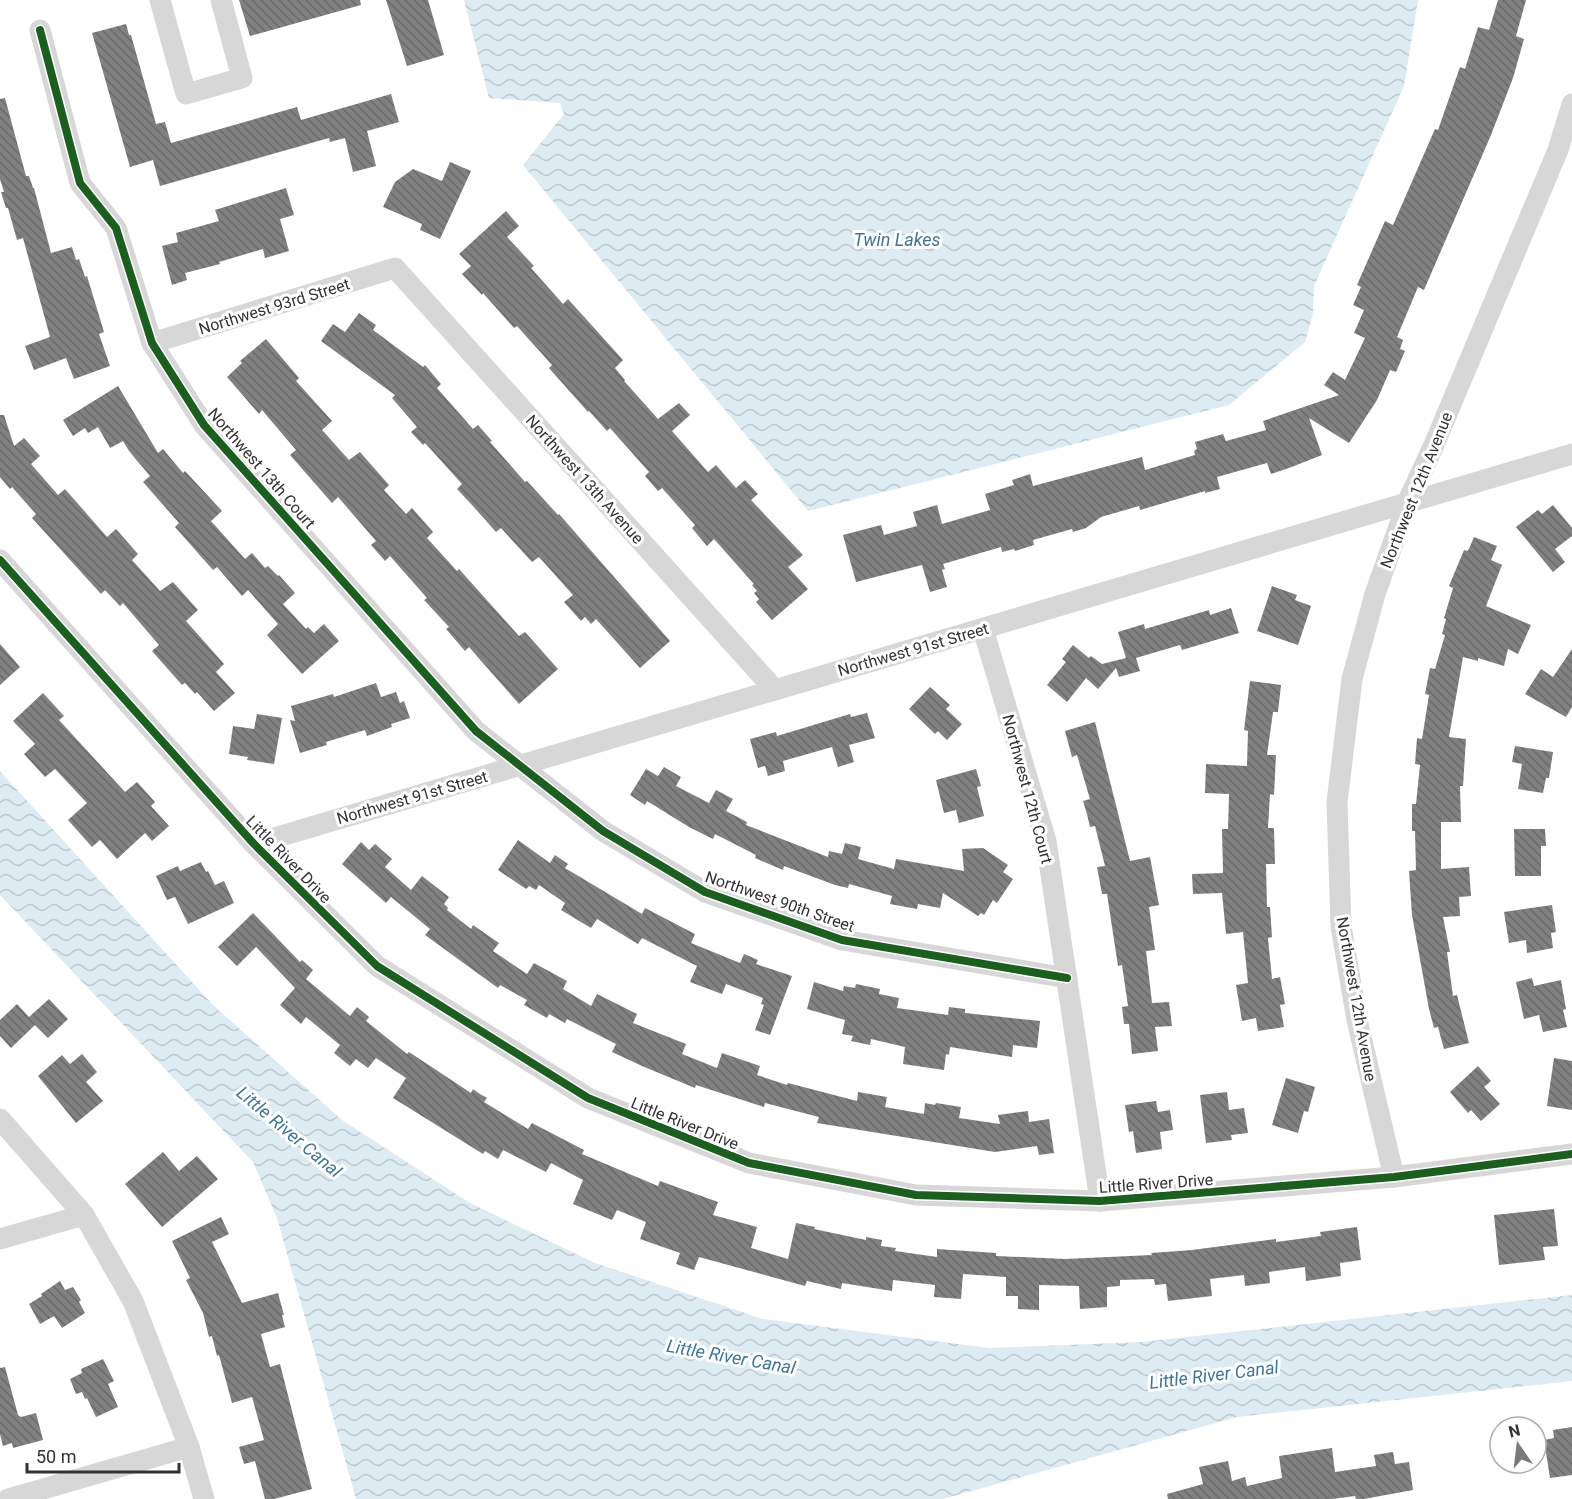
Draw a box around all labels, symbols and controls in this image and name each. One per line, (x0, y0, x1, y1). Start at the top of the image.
water label: Twin Lakes (853, 229, 941, 250)
street label: Northwest 93rd Street (196, 274, 352, 338)
street label: Northwest 13th Court (204, 404, 319, 533)
street label: Northwest 12th Avenue (1376, 409, 1456, 571)
street label: Northwest 13th Avenue (522, 411, 647, 548)
street label: Northwest 91st Street (836, 619, 991, 680)
street label: Northwest 12th Court (998, 712, 1057, 866)
street label: Northwest 91st Street (335, 767, 490, 828)
street label: Little River Drive (242, 812, 335, 907)
street label: Northwest 90th Street (703, 867, 857, 936)
street label: Northwest 12th Avenue (1333, 915, 1380, 1083)
water label: Little River Canal (233, 1082, 347, 1182)
street label: Little River Drive (628, 1093, 741, 1154)
street label: Little River Drive (1098, 1170, 1214, 1197)
water label: Little River Canal (665, 1335, 798, 1378)
water label: Little River Canal (1148, 1356, 1281, 1393)
north arrow (1488, 1415, 1548, 1475)
text: N (1507, 1420, 1522, 1442)
scale bar (27, 1436, 178, 1474)
text: 50 m (36, 1446, 76, 1467)

